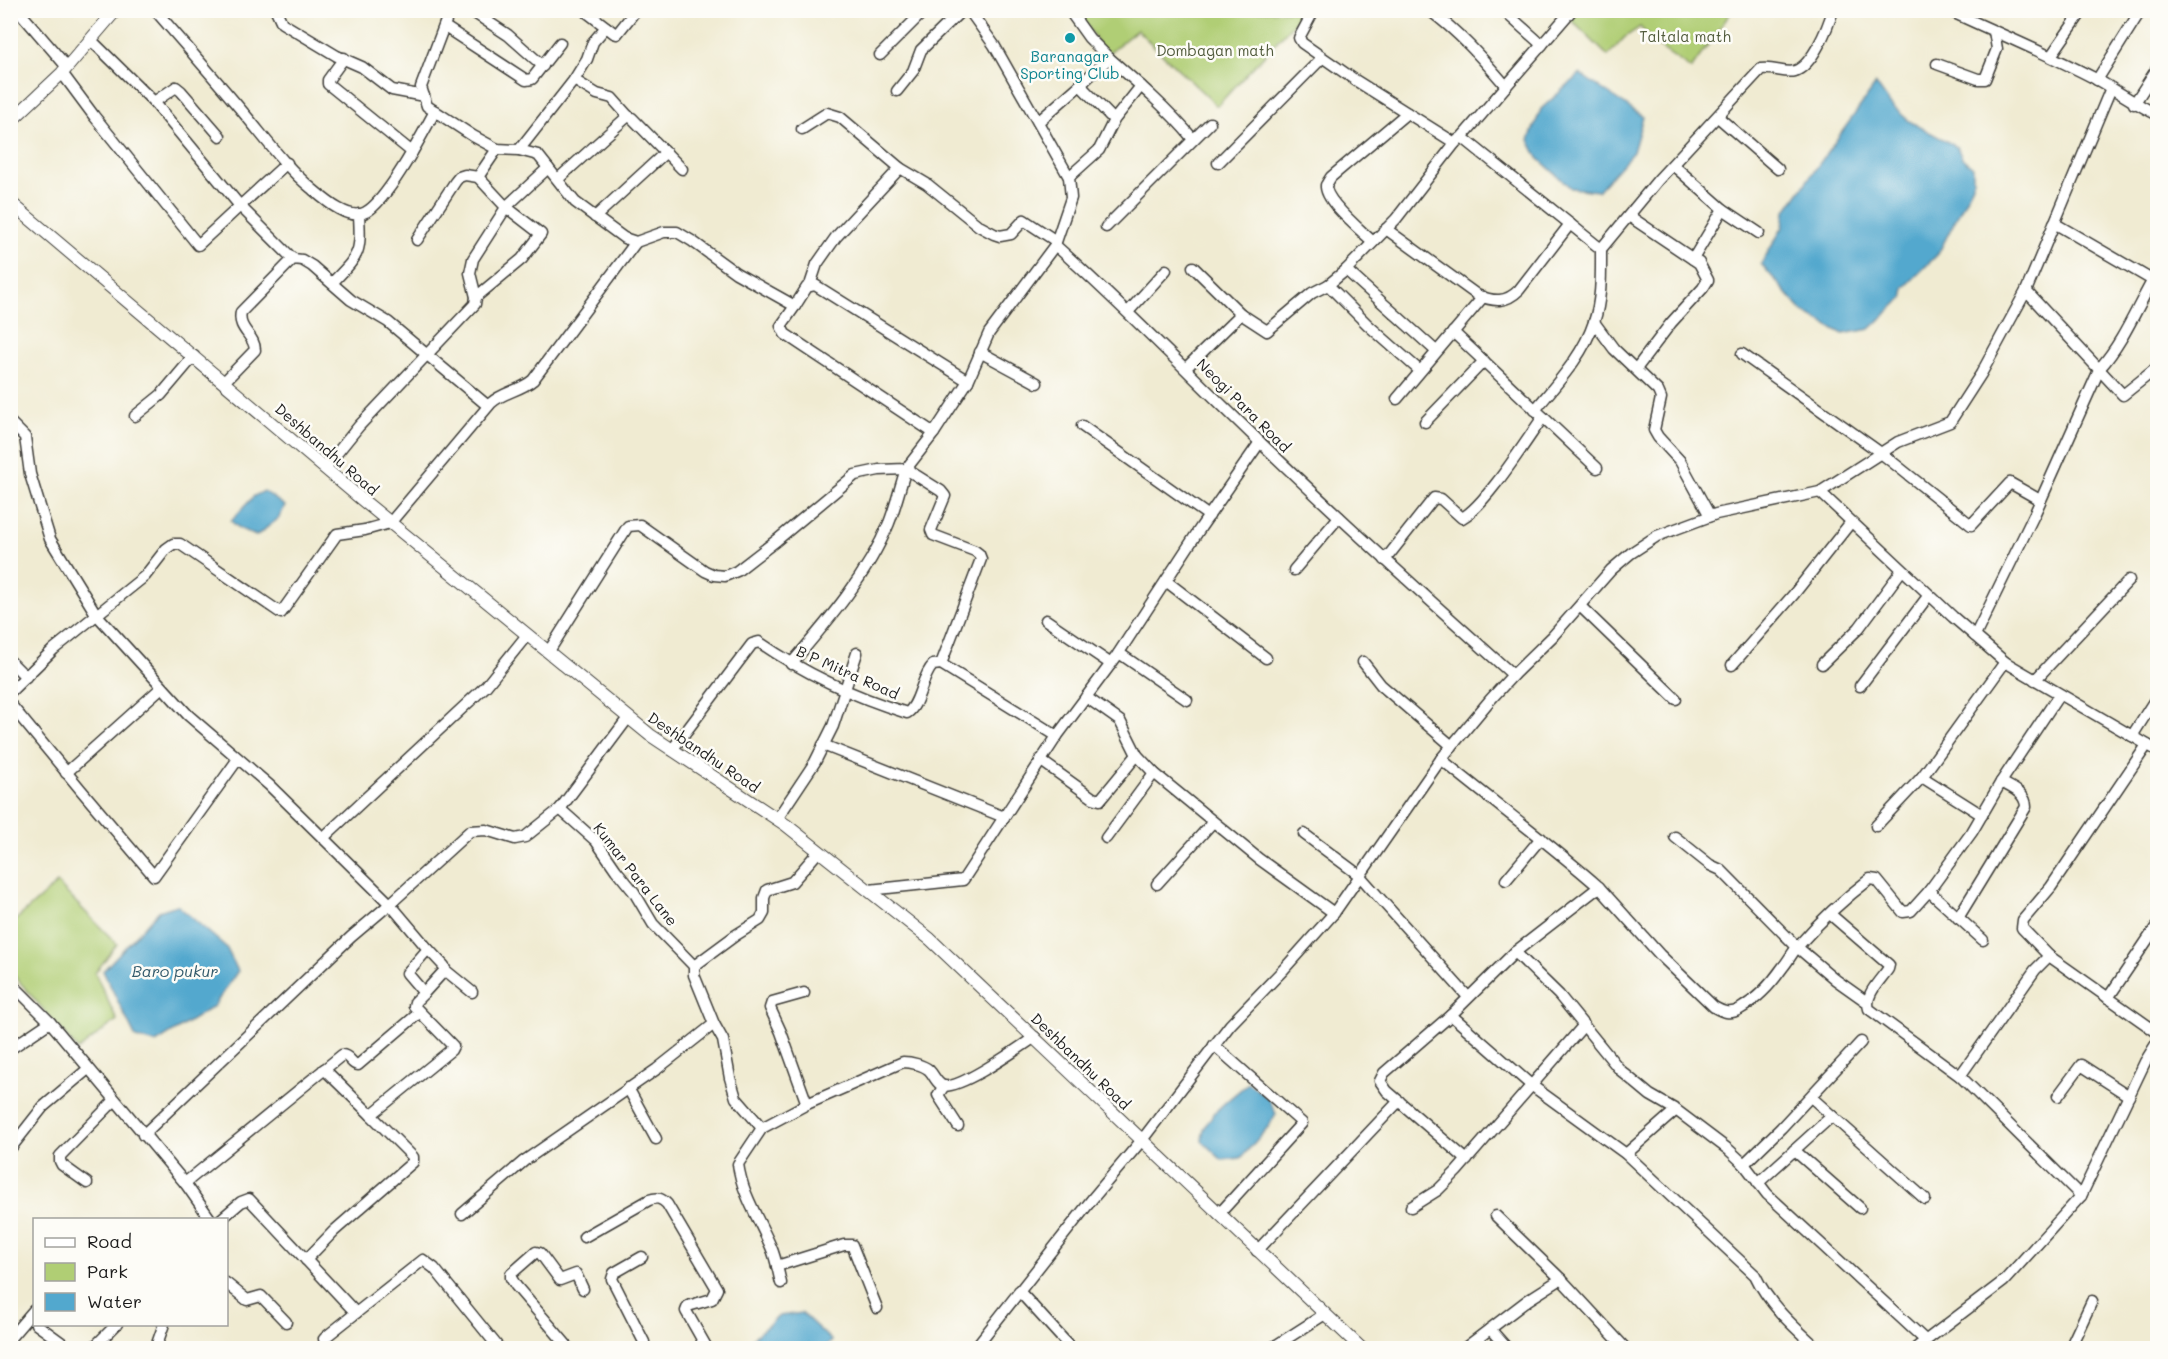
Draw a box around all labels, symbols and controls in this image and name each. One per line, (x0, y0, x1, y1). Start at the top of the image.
park label: Taltala math (1639, 26, 1731, 46)
marker: Baranagar Sporting Club (1063, 31, 1077, 45)
park label: Dombagan math (1156, 40, 1274, 60)
place label: Baranagar Sporting Club (1020, 46, 1120, 83)
street label: Neogi Para Road (1193, 354, 1295, 456)
street label: Deshbandhu Road (271, 399, 383, 499)
street label: B P Mitra Road (794, 640, 902, 704)
street label: Deshbandhu Road (644, 707, 764, 797)
street label: Kumar Para Lane (589, 818, 683, 930)
water label: Baro pukur (132, 960, 218, 981)
street label: Deshbandhu Road (1027, 1008, 1135, 1114)
legend (33, 1218, 228, 1326)
text: Road (87, 1229, 132, 1253)
text: Park (87, 1259, 128, 1283)
text: Water (87, 1289, 142, 1313)

